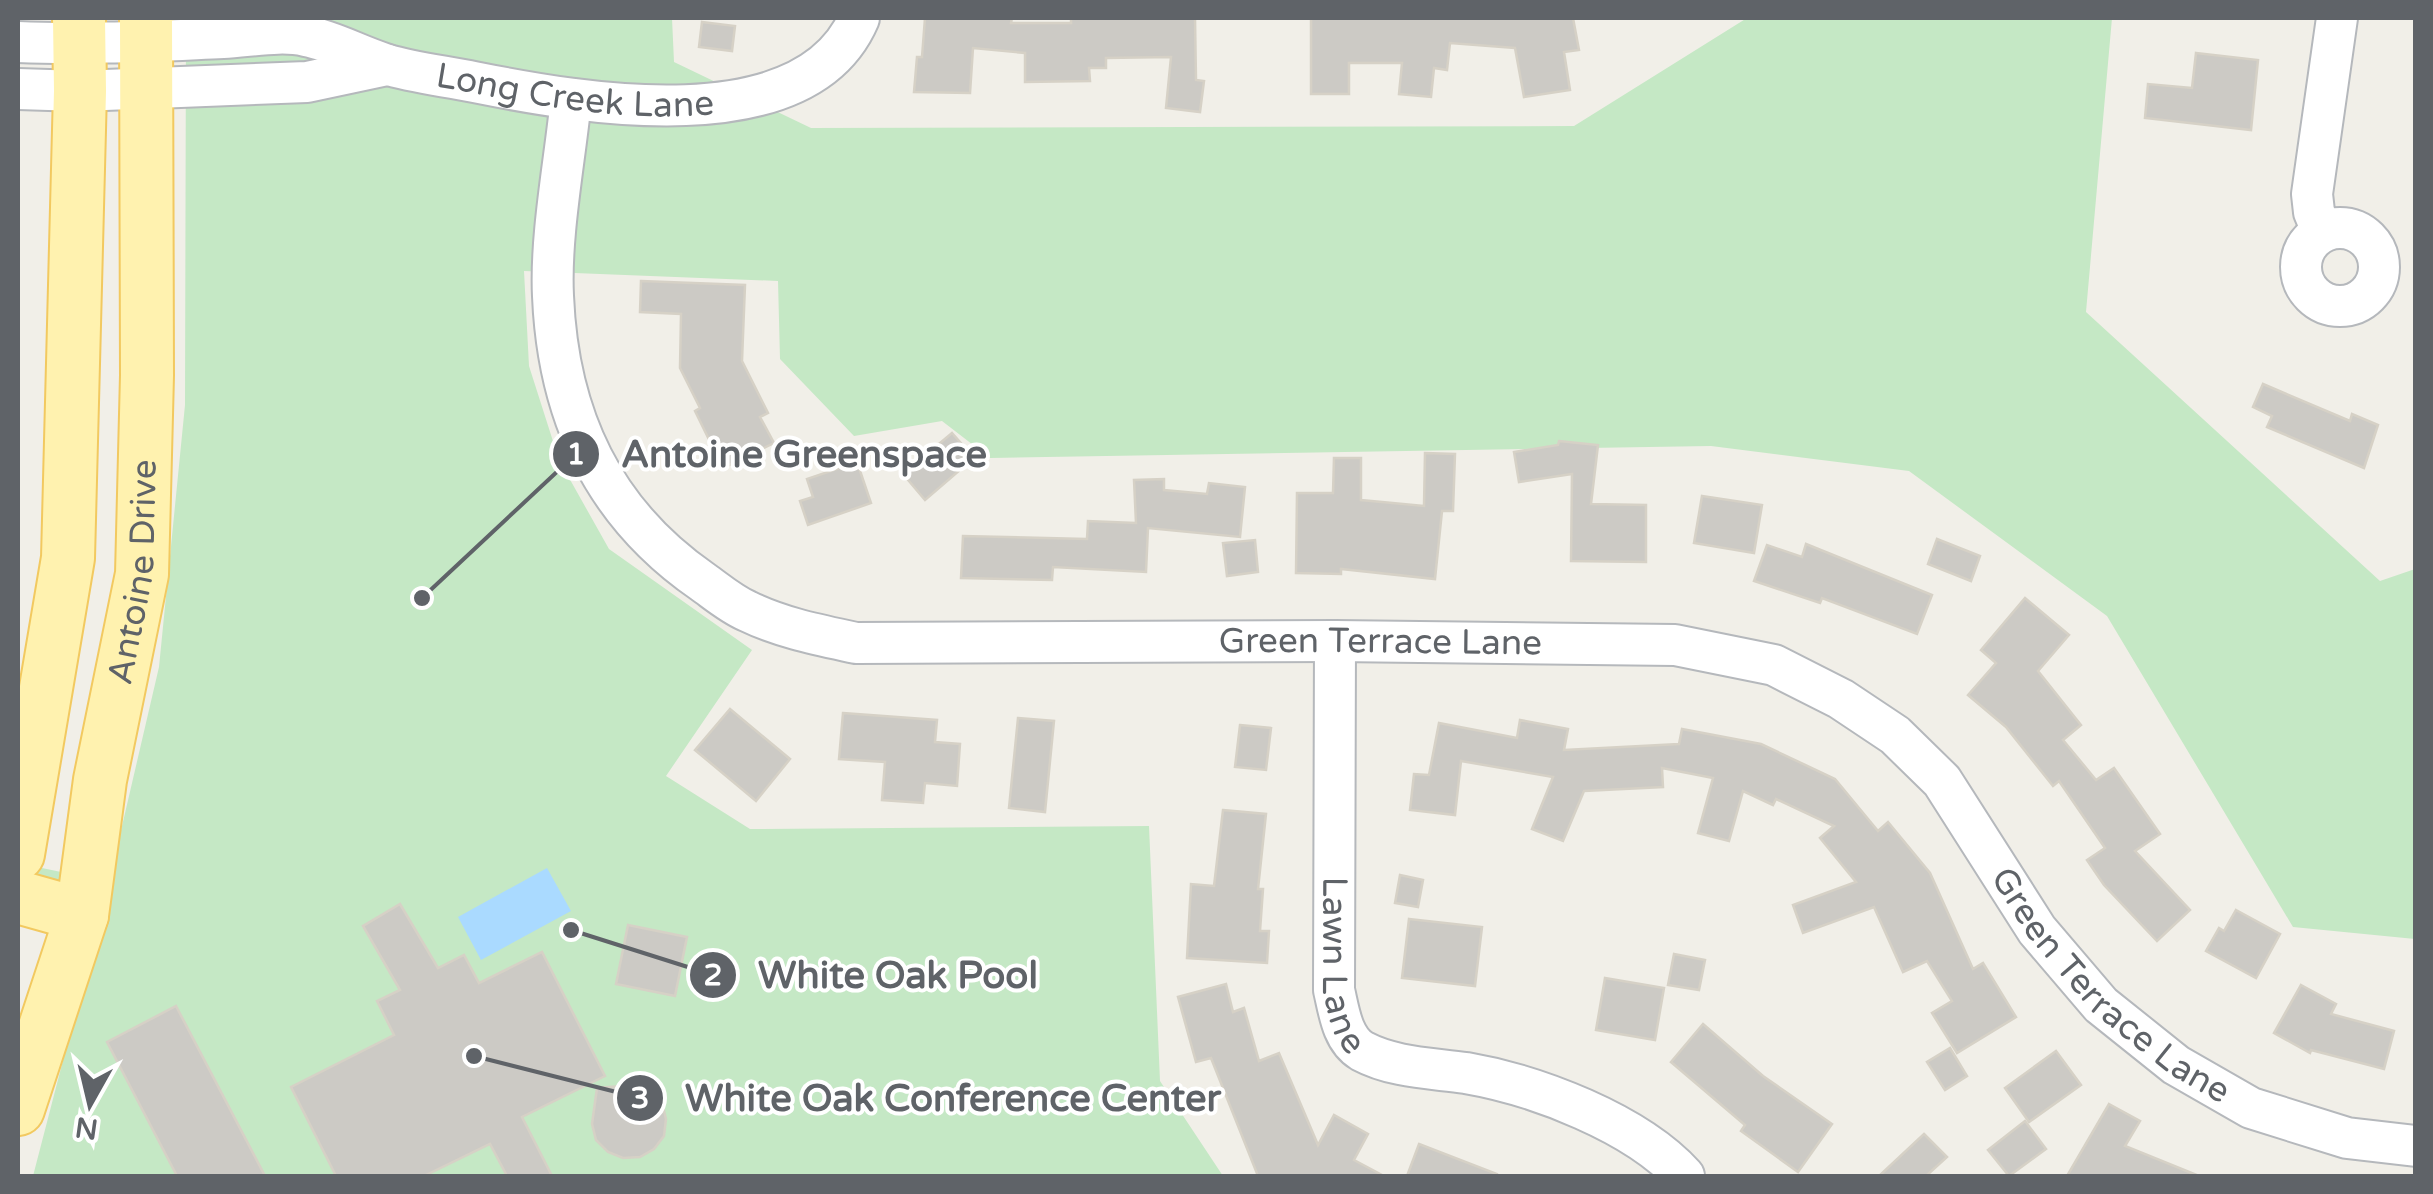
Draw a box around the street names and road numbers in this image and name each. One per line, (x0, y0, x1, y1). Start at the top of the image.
street label: Long Creek Lane (433, 55, 716, 127)
street label: Antoine Drive (99, 459, 166, 688)
street label: Green Terrace Lane (1219, 620, 1542, 664)
street label: Green Terrace Lane (1982, 860, 2237, 1112)
street label: Lawn Lane (1313, 877, 1374, 1063)

